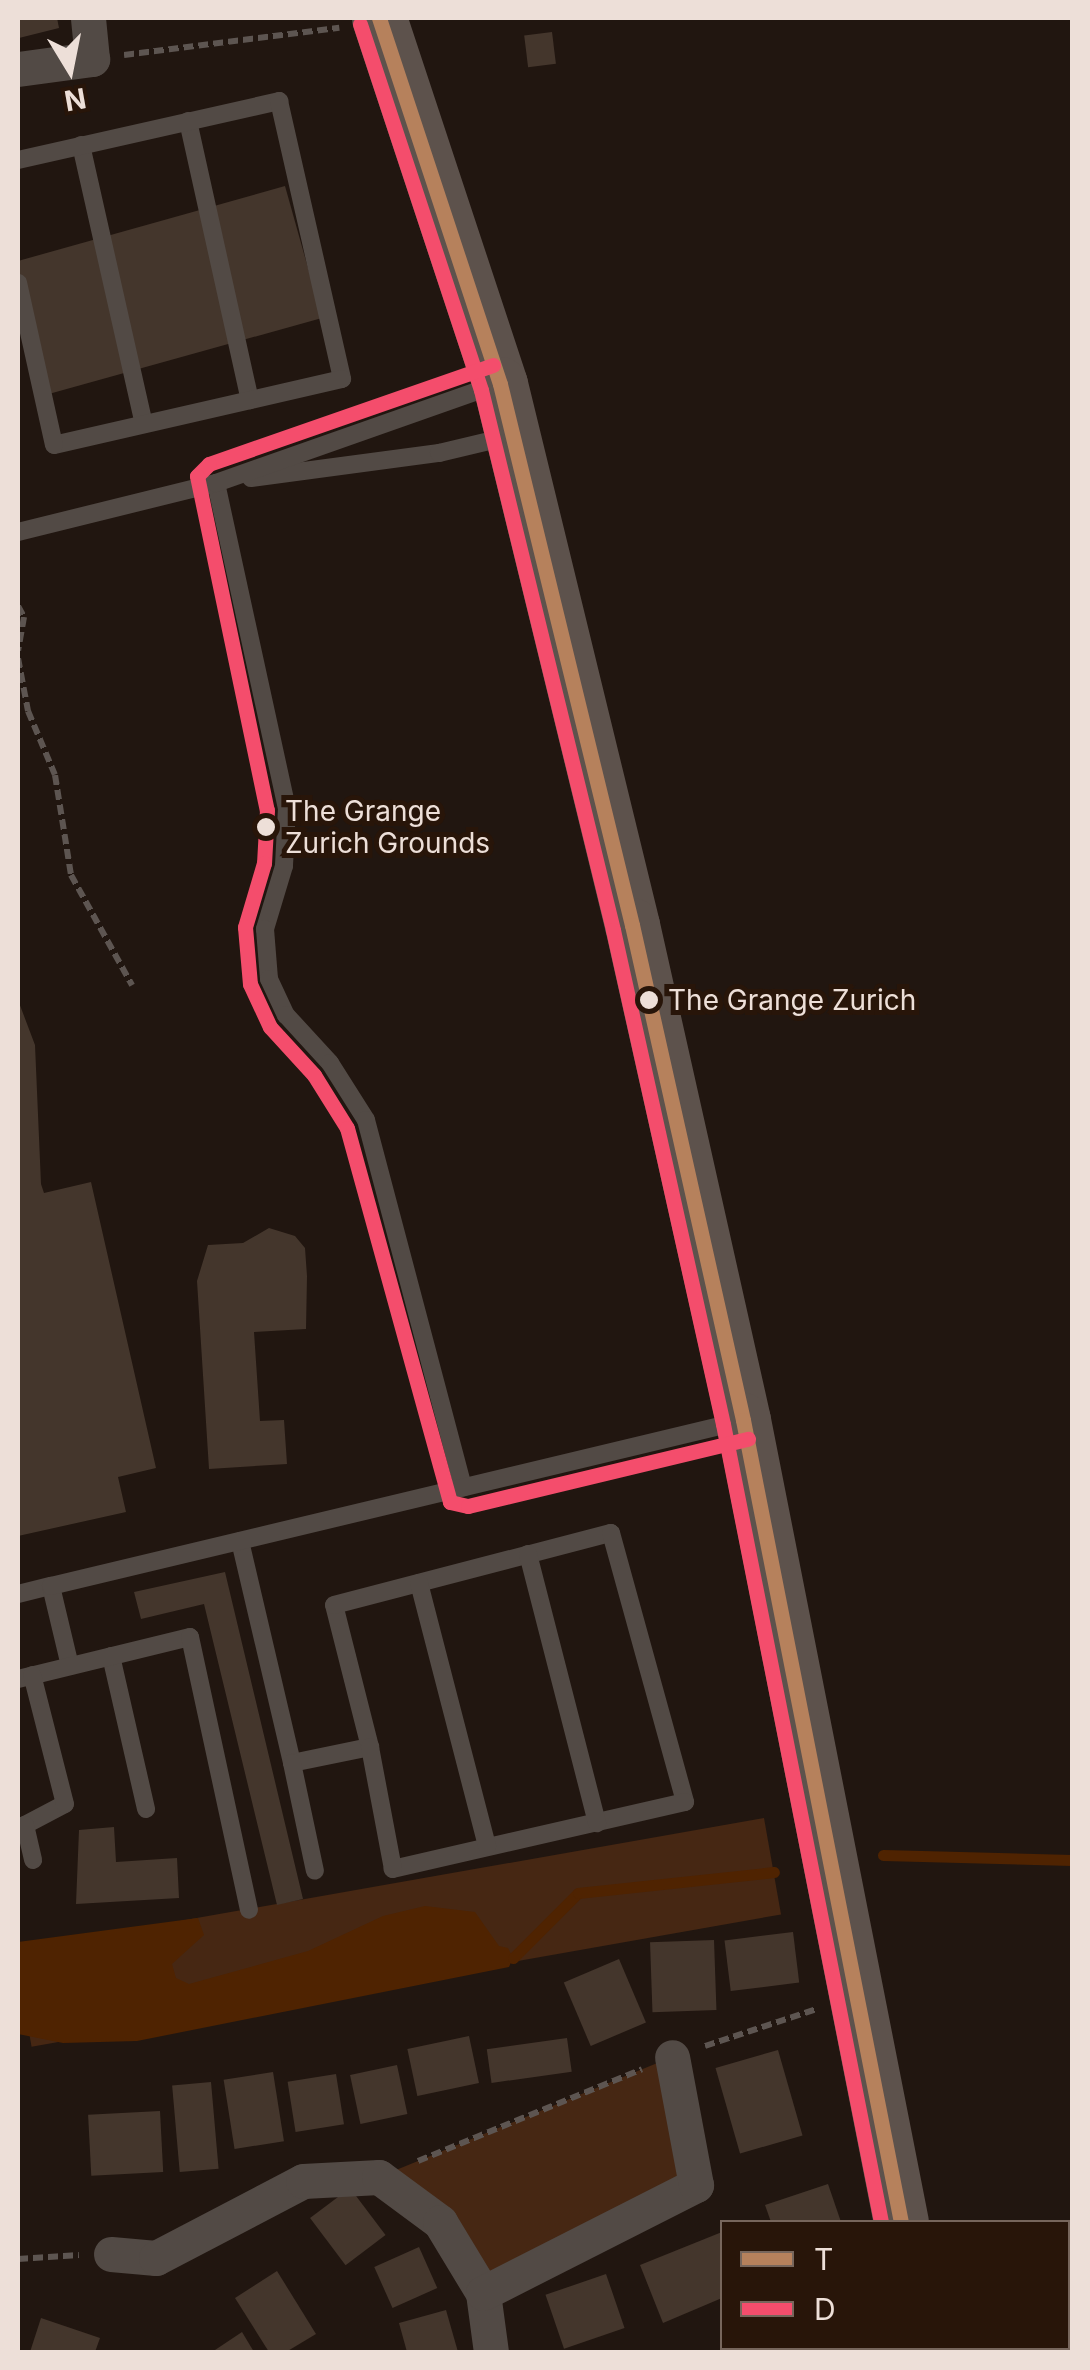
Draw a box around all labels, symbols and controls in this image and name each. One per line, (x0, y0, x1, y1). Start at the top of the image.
north arrow (20, 20, 120, 120)
text: N (62, 81, 89, 118)
place label: The Grange Zurich Grounds (285, 794, 490, 860)
marker: The Grange Zurich Grounds (256, 817, 276, 837)
place label: The Grange Zurich (668, 983, 916, 1017)
marker: The Grange Zurich (639, 990, 659, 1010)
legend (720, 2220, 1070, 2350)
text: T (814, 2241, 833, 2277)
text: D (814, 2291, 836, 2327)

